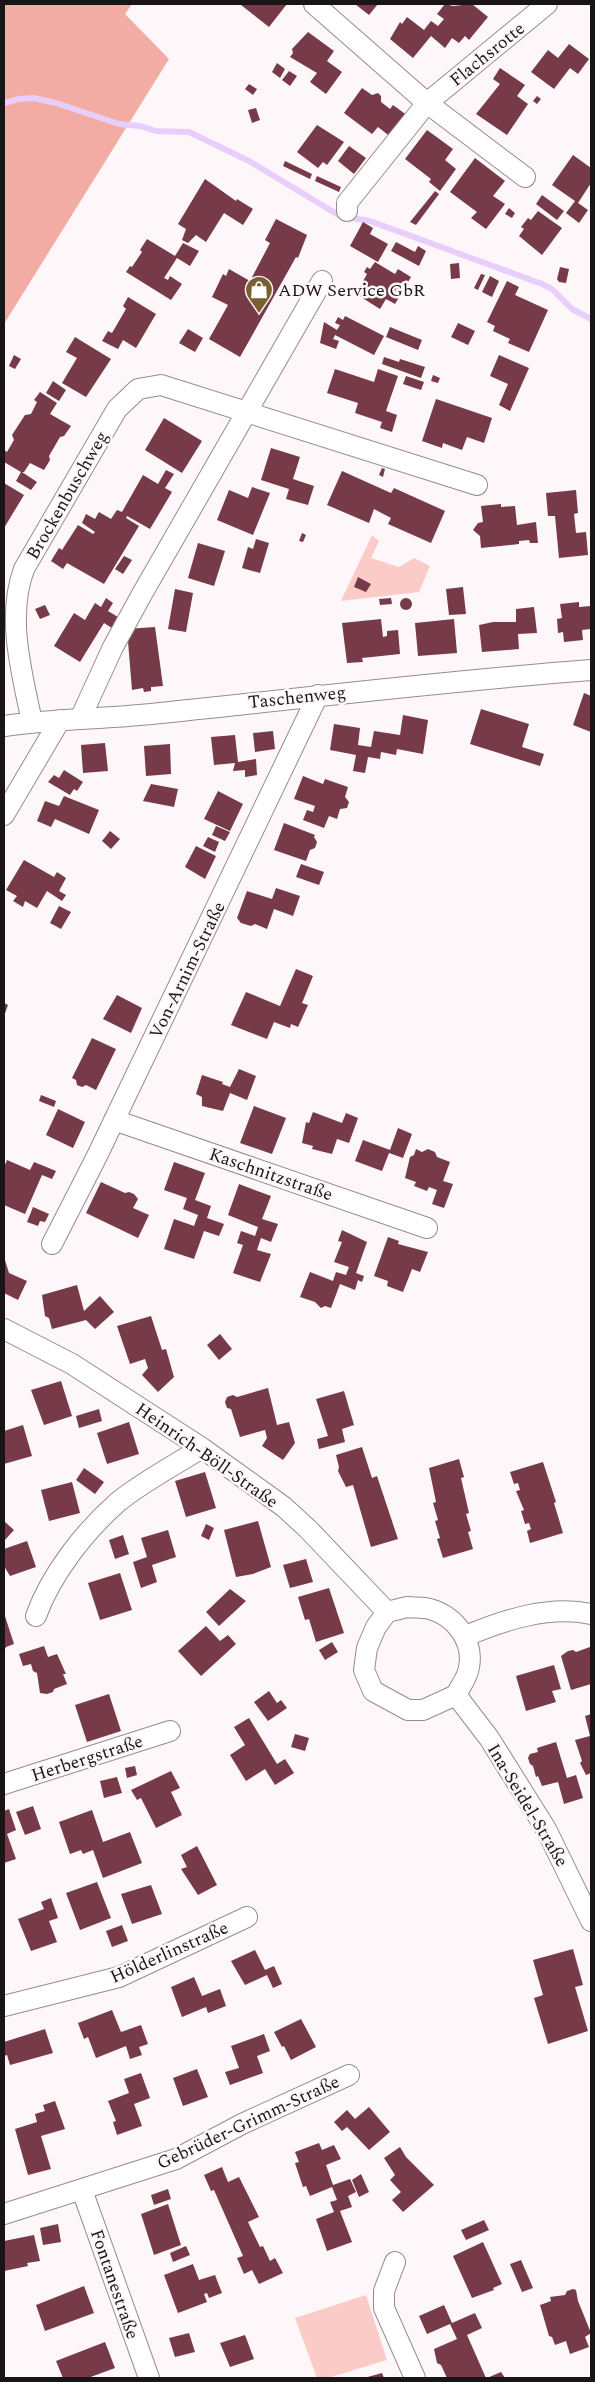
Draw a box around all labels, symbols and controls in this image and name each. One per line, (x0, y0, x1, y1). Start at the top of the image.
street label: Flachsrotte (444, 16, 531, 93)
shop icon: ADW Service GbR (244, 275, 274, 314)
place label: ADW Service GbR (278, 277, 425, 304)
street label: Brockenbuschweg (19, 426, 115, 565)
street label: Taschenweg (247, 679, 347, 716)
street label: Von-Arnim-Straße (142, 897, 232, 1043)
street label: Kaschnitzstraße (205, 1141, 336, 1208)
street label: Heinrich-Böll-Straße (130, 1396, 284, 1515)
street label: Herbergstraße (28, 1728, 146, 1789)
street label: Ina-Seidel-Straße (480, 1738, 575, 1872)
street label: Hölderlinstraße (106, 1914, 233, 1991)
street label: Gebrüder-Grimm-Straße (152, 2068, 344, 2177)
street label: Fontanestraße (83, 2225, 146, 2343)

